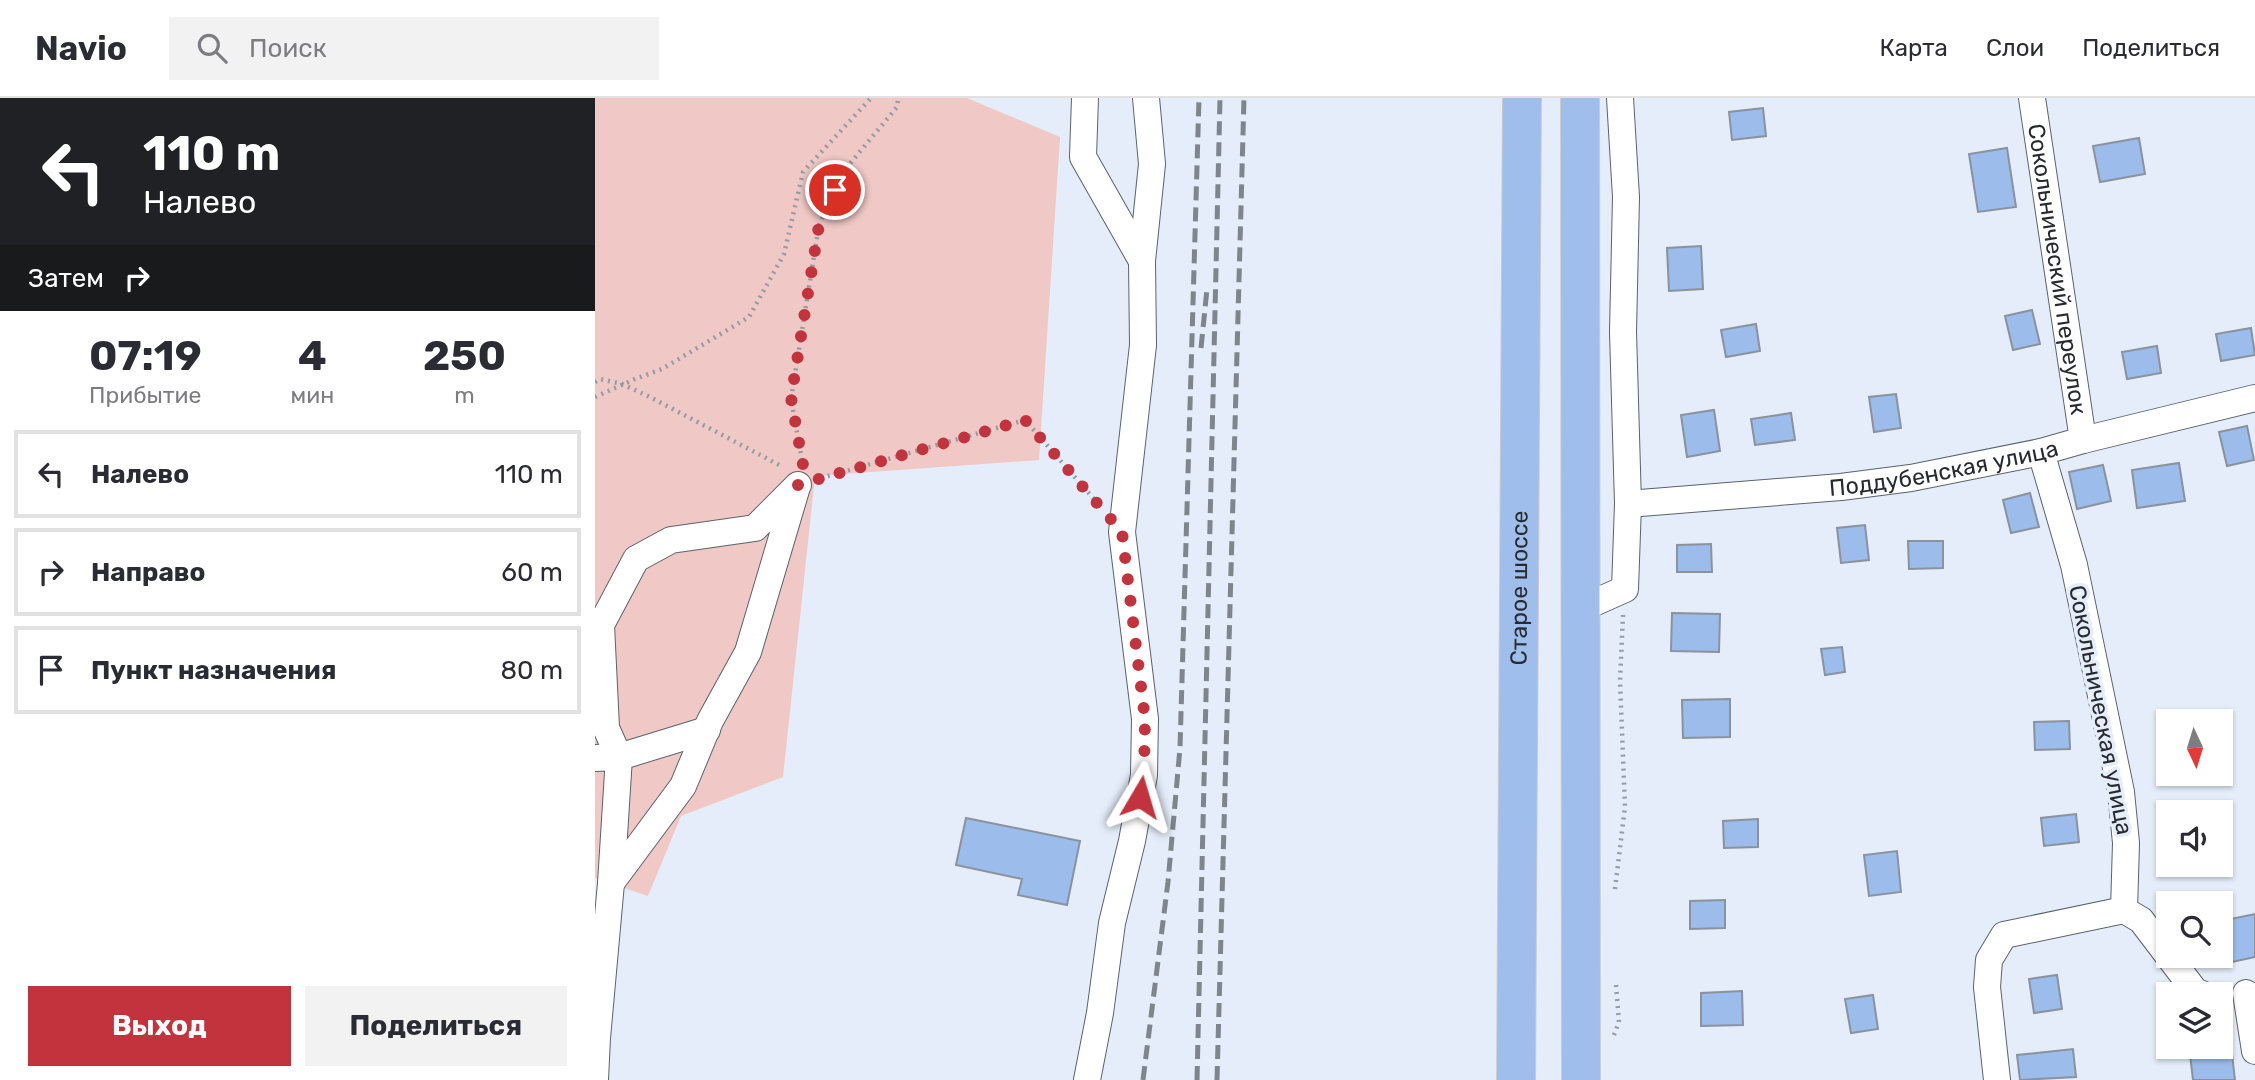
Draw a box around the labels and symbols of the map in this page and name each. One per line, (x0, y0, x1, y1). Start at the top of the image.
street label: Сокольнический переулок (2022, 122, 2093, 417)
pin (805, 160, 865, 220)
street label: Поддубенская улица (1828, 434, 2061, 502)
street label: Старое шоссе (1505, 510, 1533, 666)
street label: Сокольническая улица (2063, 583, 2139, 837)
north arrow (2156, 709, 2233, 786)
position arrow (1103, 760, 1177, 834)

